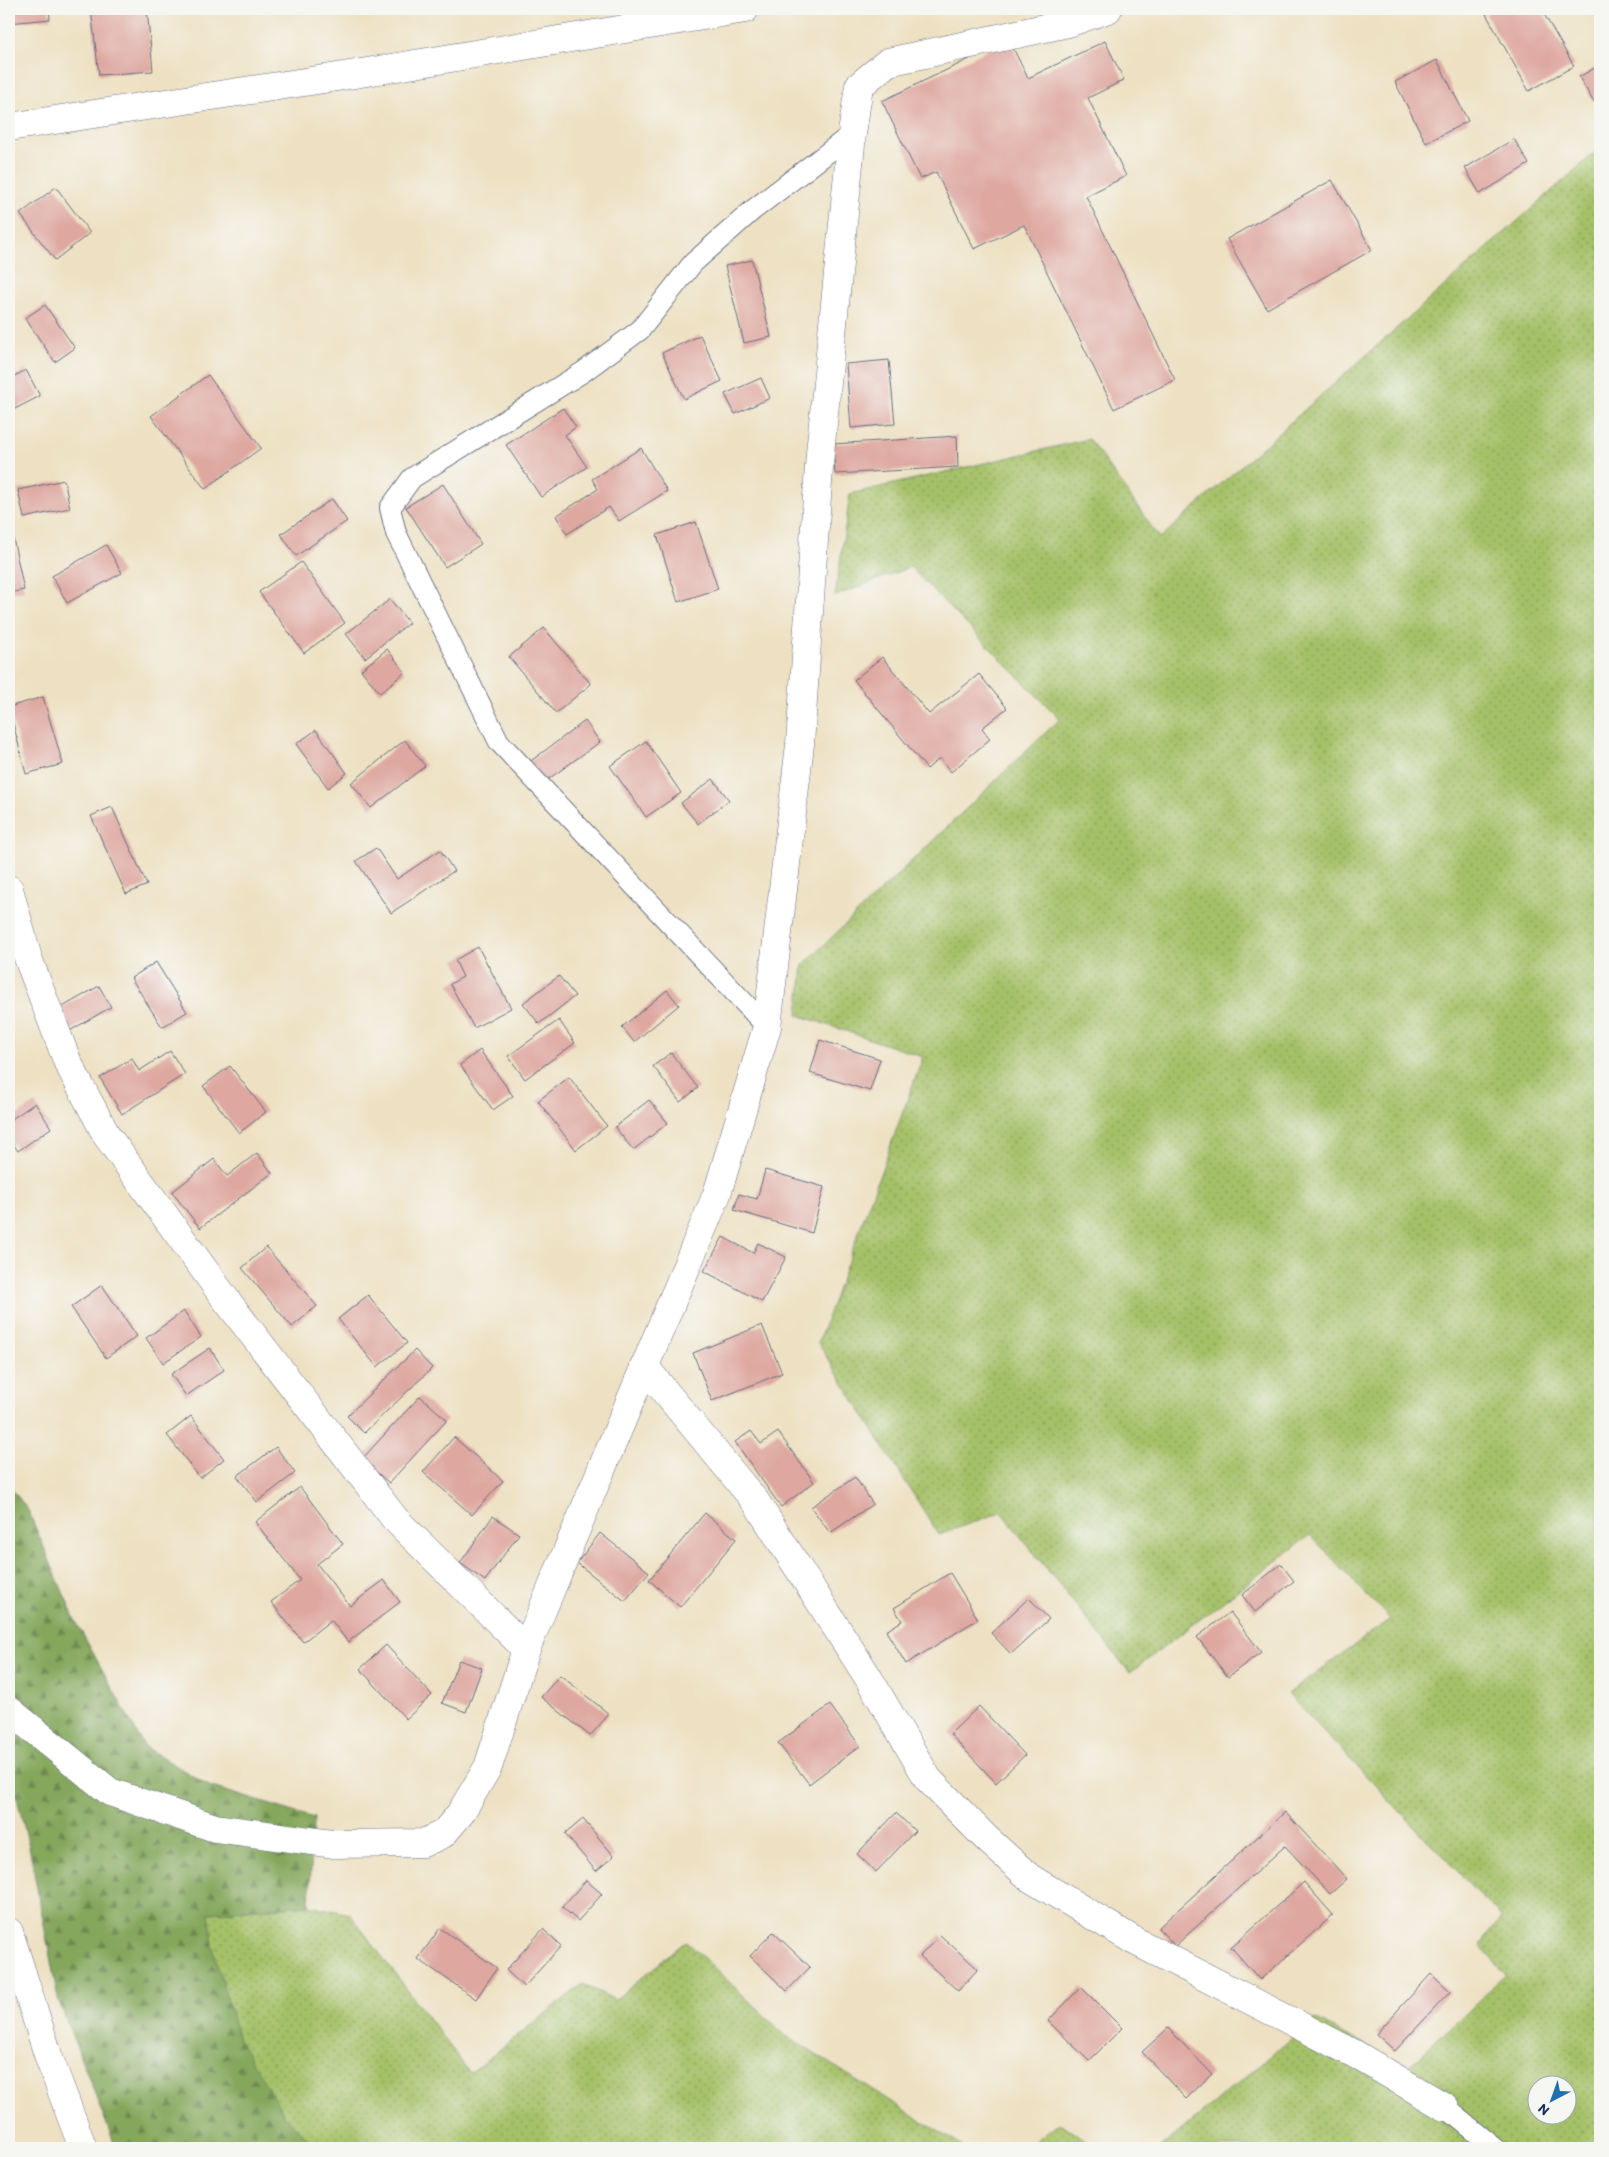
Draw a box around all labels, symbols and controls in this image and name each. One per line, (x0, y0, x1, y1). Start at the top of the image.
north arrow (1526, 2074, 1576, 2124)
text: N (1535, 2100, 1553, 2119)

